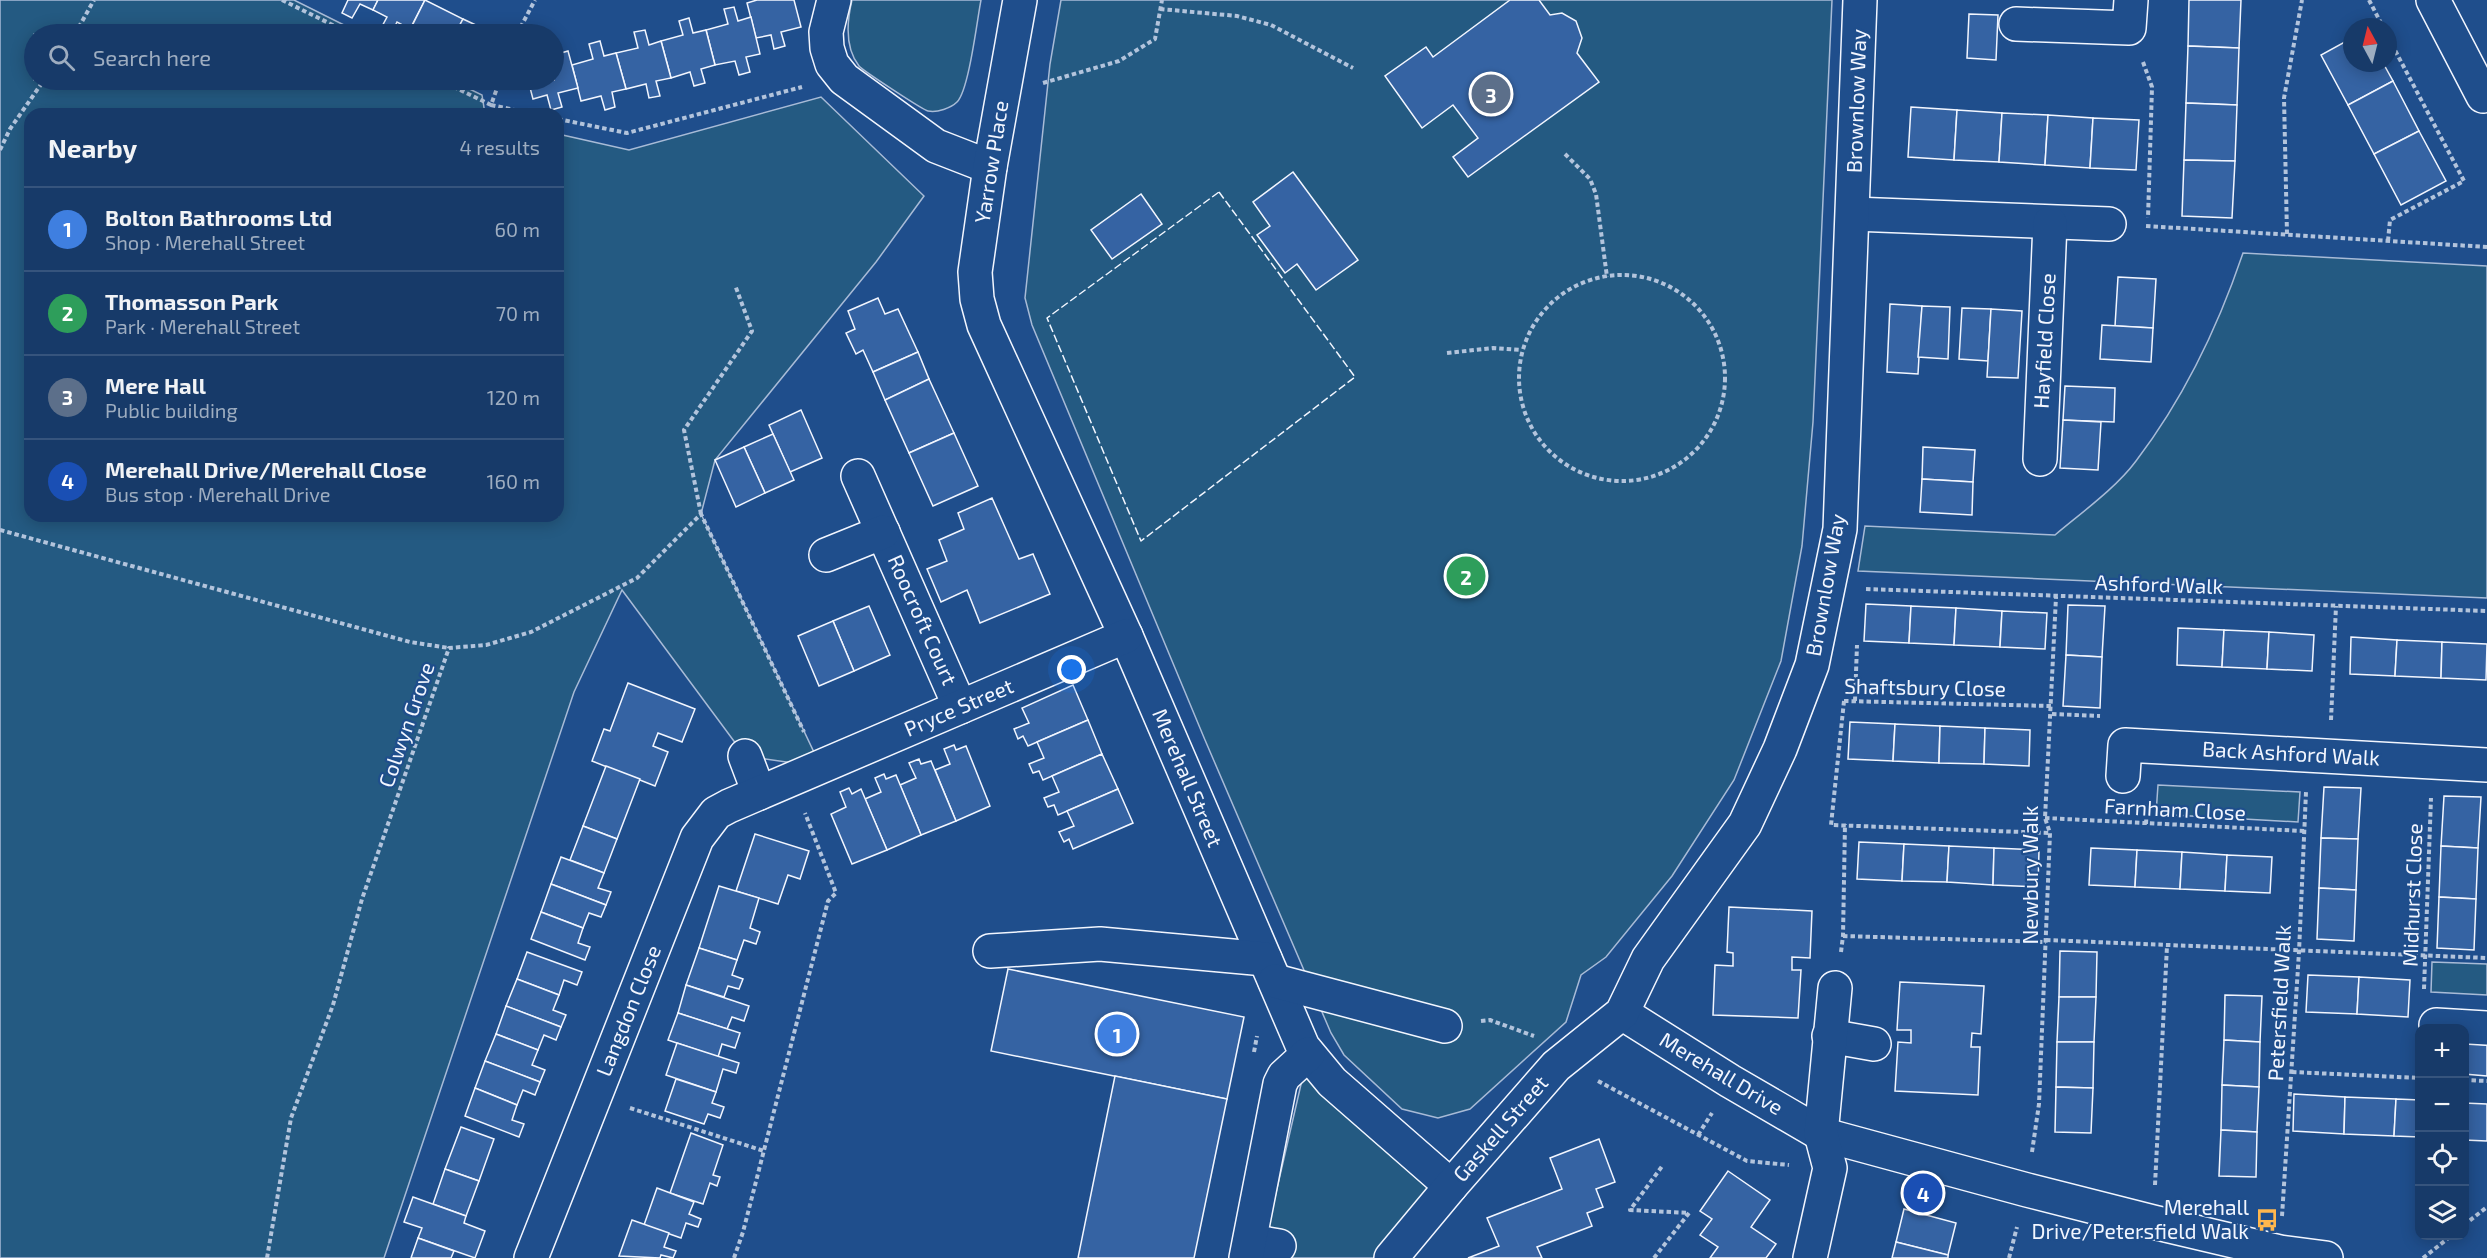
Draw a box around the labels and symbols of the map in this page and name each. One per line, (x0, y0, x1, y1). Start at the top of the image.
north arrow (2343, 18, 2397, 72)
street label: Brownlow Way (1840, 28, 1871, 173)
pin: 3 (1472, 72, 1510, 116)
street label: Yarrow Place (968, 99, 1013, 225)
street label: Hayfield Close (2027, 273, 2060, 409)
street label: Brownlow Way (1800, 512, 1849, 658)
street label: Roocroft Court (883, 550, 963, 688)
pin: 2 (1446, 554, 1486, 598)
street label: Ashford Walk (2094, 569, 2224, 598)
your location (1057, 655, 1086, 684)
street label: Colwyn Grove (373, 659, 439, 790)
street label: Pryce Street (900, 672, 1017, 741)
street label: Shaftsbury Close (1844, 673, 2006, 700)
street label: Merehall Street (1148, 704, 1229, 850)
street label: Back Ashford Walk (2202, 735, 2381, 770)
street label: Farnham Close (2104, 792, 2247, 825)
street label: Newbury Walk (2017, 805, 2042, 944)
street label: Midhurst Close (2397, 823, 2427, 967)
street label: Petersfield Walk (2262, 924, 2295, 1082)
street label: Langdon Close (590, 941, 665, 1080)
pin: 1 (1098, 1012, 1136, 1056)
street label: Merehall Drive (1656, 1026, 1788, 1119)
street label: Gaskell Street (1447, 1070, 1553, 1186)
pin: 4 (1904, 1170, 1942, 1216)
place label: Merehall Drive/Petersfield Walk (2032, 1194, 2250, 1243)
bus stop icon: Merehall Drive/Petersfield Walk (2254, 1207, 2280, 1233)

